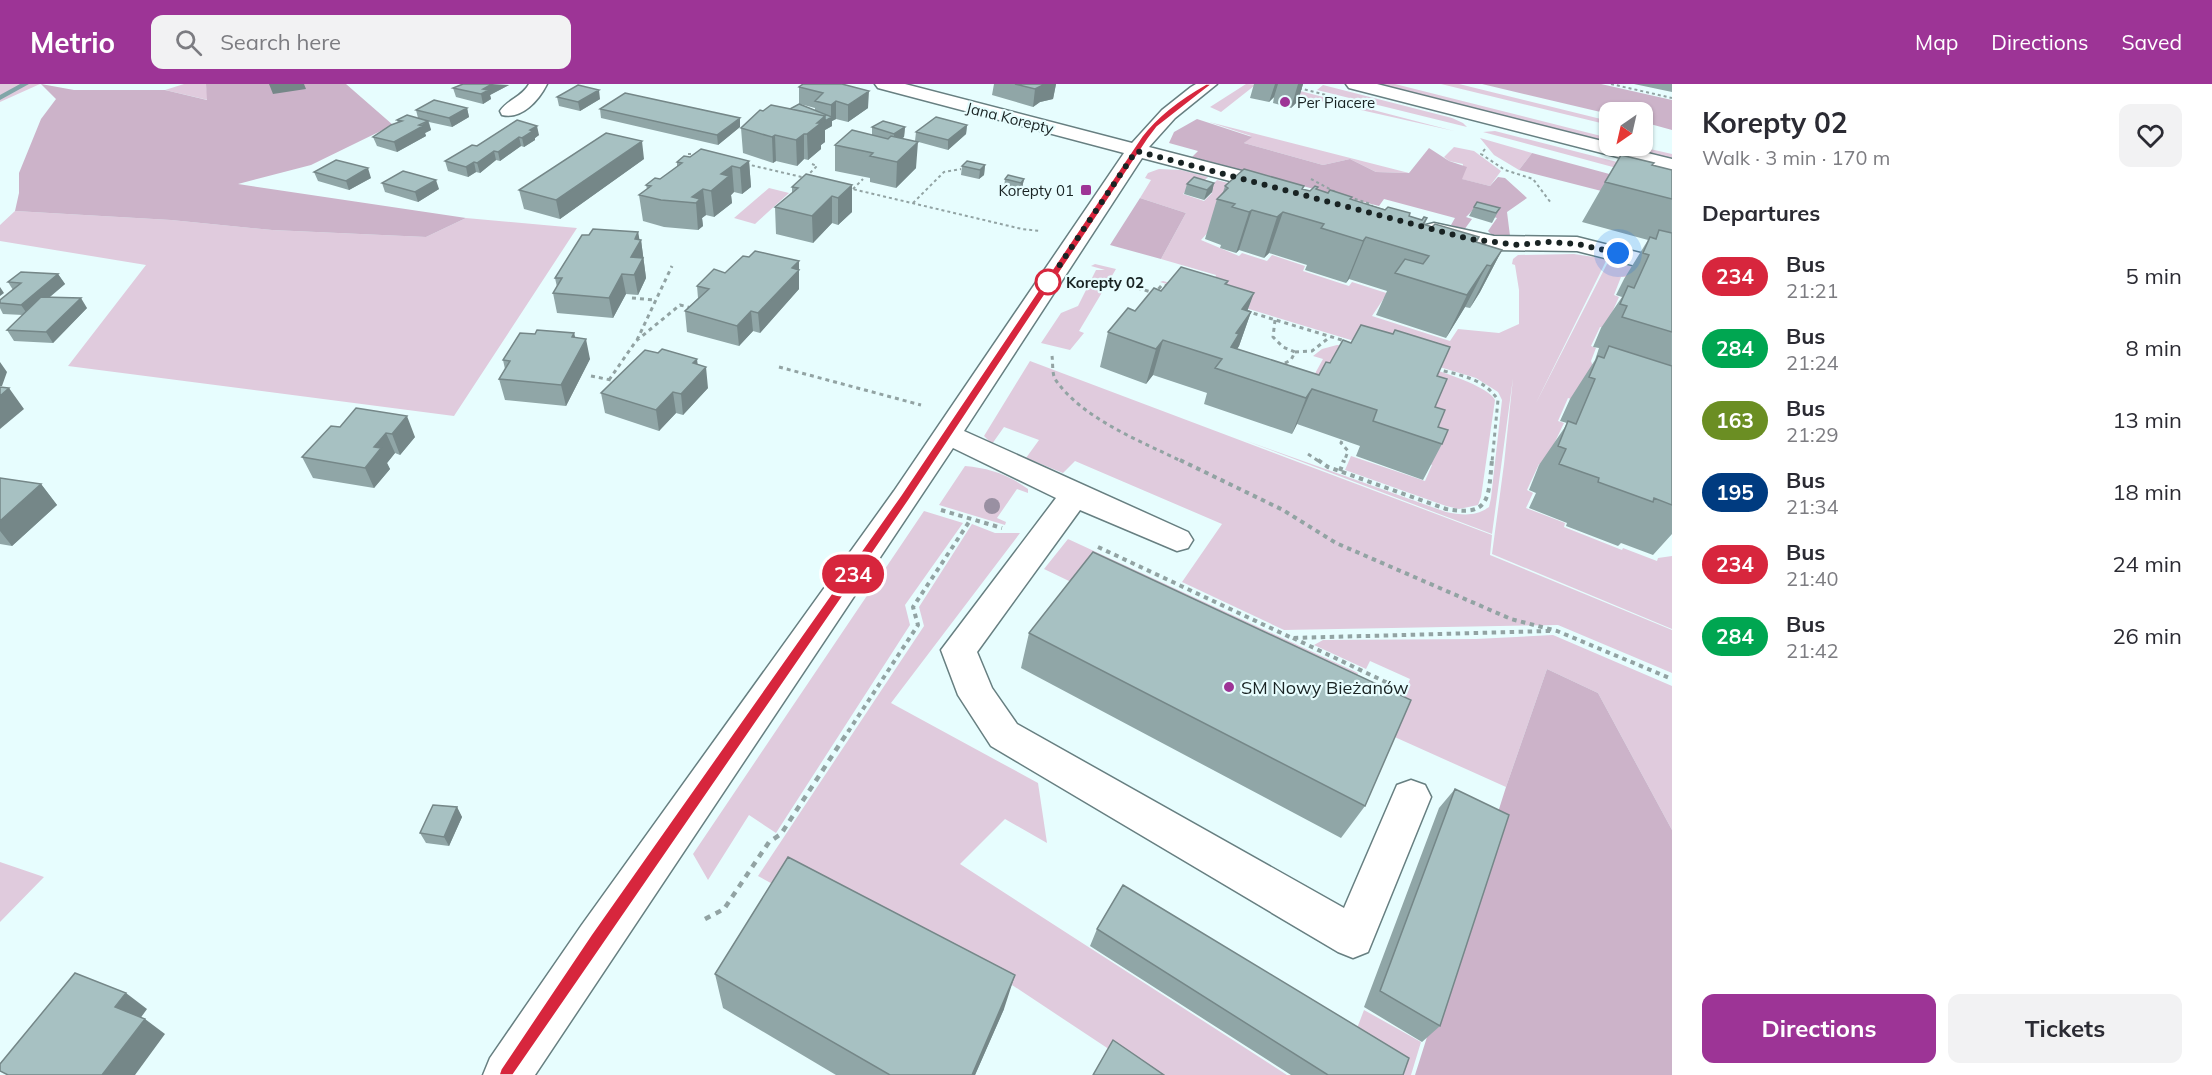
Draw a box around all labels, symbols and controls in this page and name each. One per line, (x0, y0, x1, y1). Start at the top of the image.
search box (151, 15, 571, 69)
text: Metrio (30, 25, 115, 60)
icon: search (172, 26, 205, 59)
text: Search here (220, 28, 341, 56)
text: Map (1915, 29, 1958, 55)
text: Directions (1991, 29, 2088, 55)
text: Saved (2121, 29, 2182, 55)
place label: Per Piacere (1297, 93, 1375, 112)
marker: Per Piacere (1278, 95, 1292, 109)
street label: Jana Korepty (964, 98, 1056, 138)
north arrow (1599, 102, 1653, 156)
map controls (1599, 102, 1653, 156)
button: heart (2119, 104, 2182, 167)
text: Korepty 02 (1702, 105, 1848, 140)
text: Walk · 3 min · 170 m (1702, 145, 1890, 170)
place label: Korepty 01 (998, 181, 1074, 200)
marker: Korepty 01 (1079, 183, 1093, 197)
text: Departures (1702, 199, 1820, 227)
your location (1603, 238, 1633, 268)
text: Bus (1786, 250, 1825, 278)
text: 5 min (2126, 262, 2182, 290)
text: 234 (1716, 263, 1754, 289)
marker: Korepty 02 (1035, 269, 1061, 295)
place label: Korepty 02 (1066, 273, 1144, 292)
text: 21:21 (1786, 278, 1839, 303)
text: Bus (1786, 322, 1825, 350)
text: 8 min (2126, 334, 2182, 362)
text: 284 (1716, 335, 1754, 361)
text: 21:24 (1786, 350, 1839, 375)
text: Bus (1786, 394, 1825, 422)
text: 13 min (2112, 406, 2182, 434)
text: 163 (1716, 407, 1754, 433)
text: 21:29 (1786, 422, 1839, 447)
text: Bus (1786, 466, 1825, 494)
text: 18 min (2112, 478, 2182, 506)
text: 195 (1716, 479, 1754, 505)
text: 21:34 (1786, 494, 1839, 519)
text: Bus (1786, 538, 1825, 566)
text: 24 min (2112, 550, 2182, 578)
text: 234 (1716, 551, 1754, 577)
line badge: 234 (818, 554, 888, 594)
text: 234 (834, 561, 872, 587)
text: 21:40 (1786, 566, 1839, 591)
text: Bus (1786, 610, 1825, 638)
text: 26 min (2112, 622, 2182, 650)
text: 284 (1716, 623, 1754, 649)
text: 21:42 (1786, 638, 1839, 663)
place label: SM Nowy Bieżanów (1241, 676, 1409, 699)
marker: SM Nowy Bieżanów (1222, 680, 1236, 694)
button: Directions (1702, 994, 1936, 1063)
button: Tickets (1948, 994, 2182, 1063)

